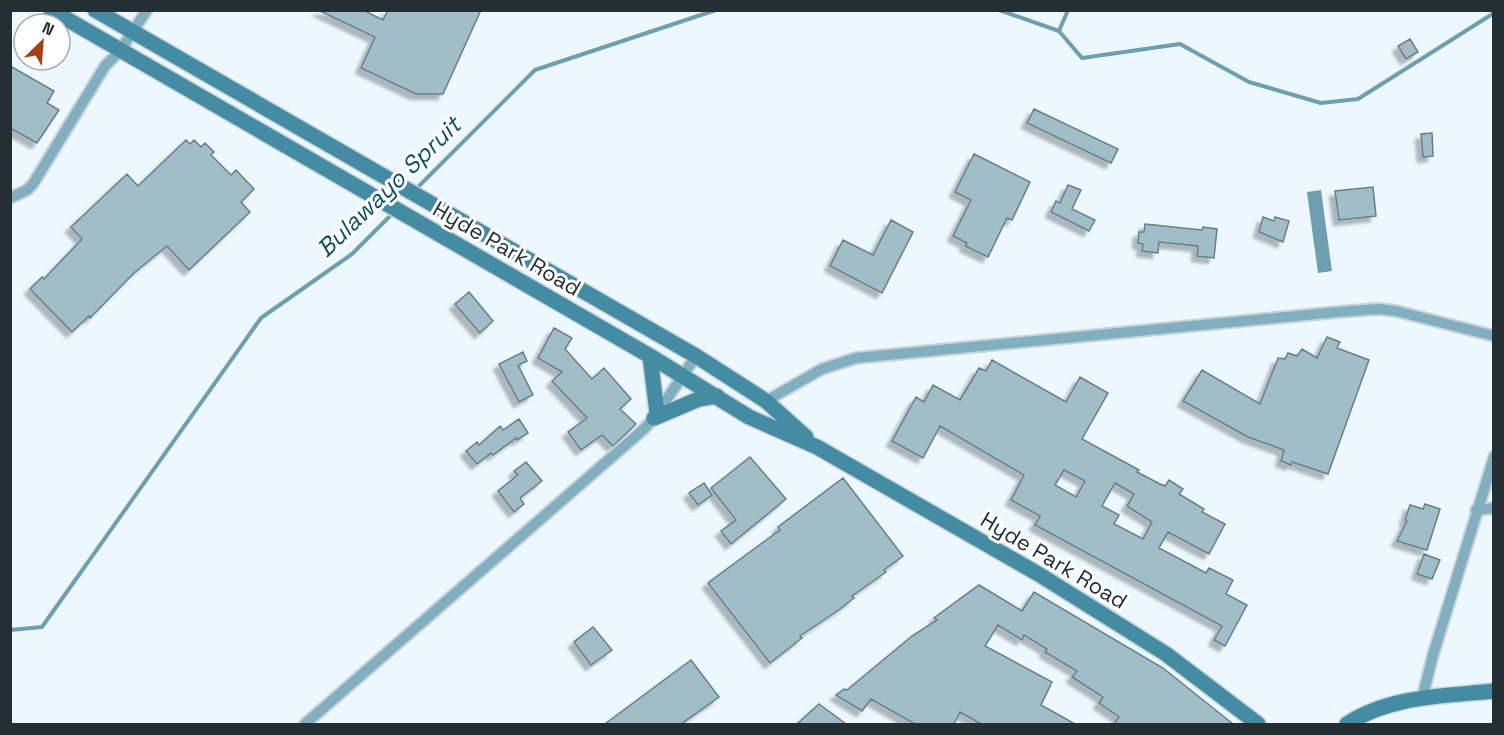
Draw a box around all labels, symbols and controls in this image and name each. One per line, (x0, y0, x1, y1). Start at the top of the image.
north arrow (12, 12, 72, 72)
text: N (39, 17, 57, 41)
water label: Bulawayo Spruit (310, 108, 469, 263)
street label: Hyde Park Road (428, 194, 586, 302)
street label: Hyde Park Road (976, 505, 1132, 615)

